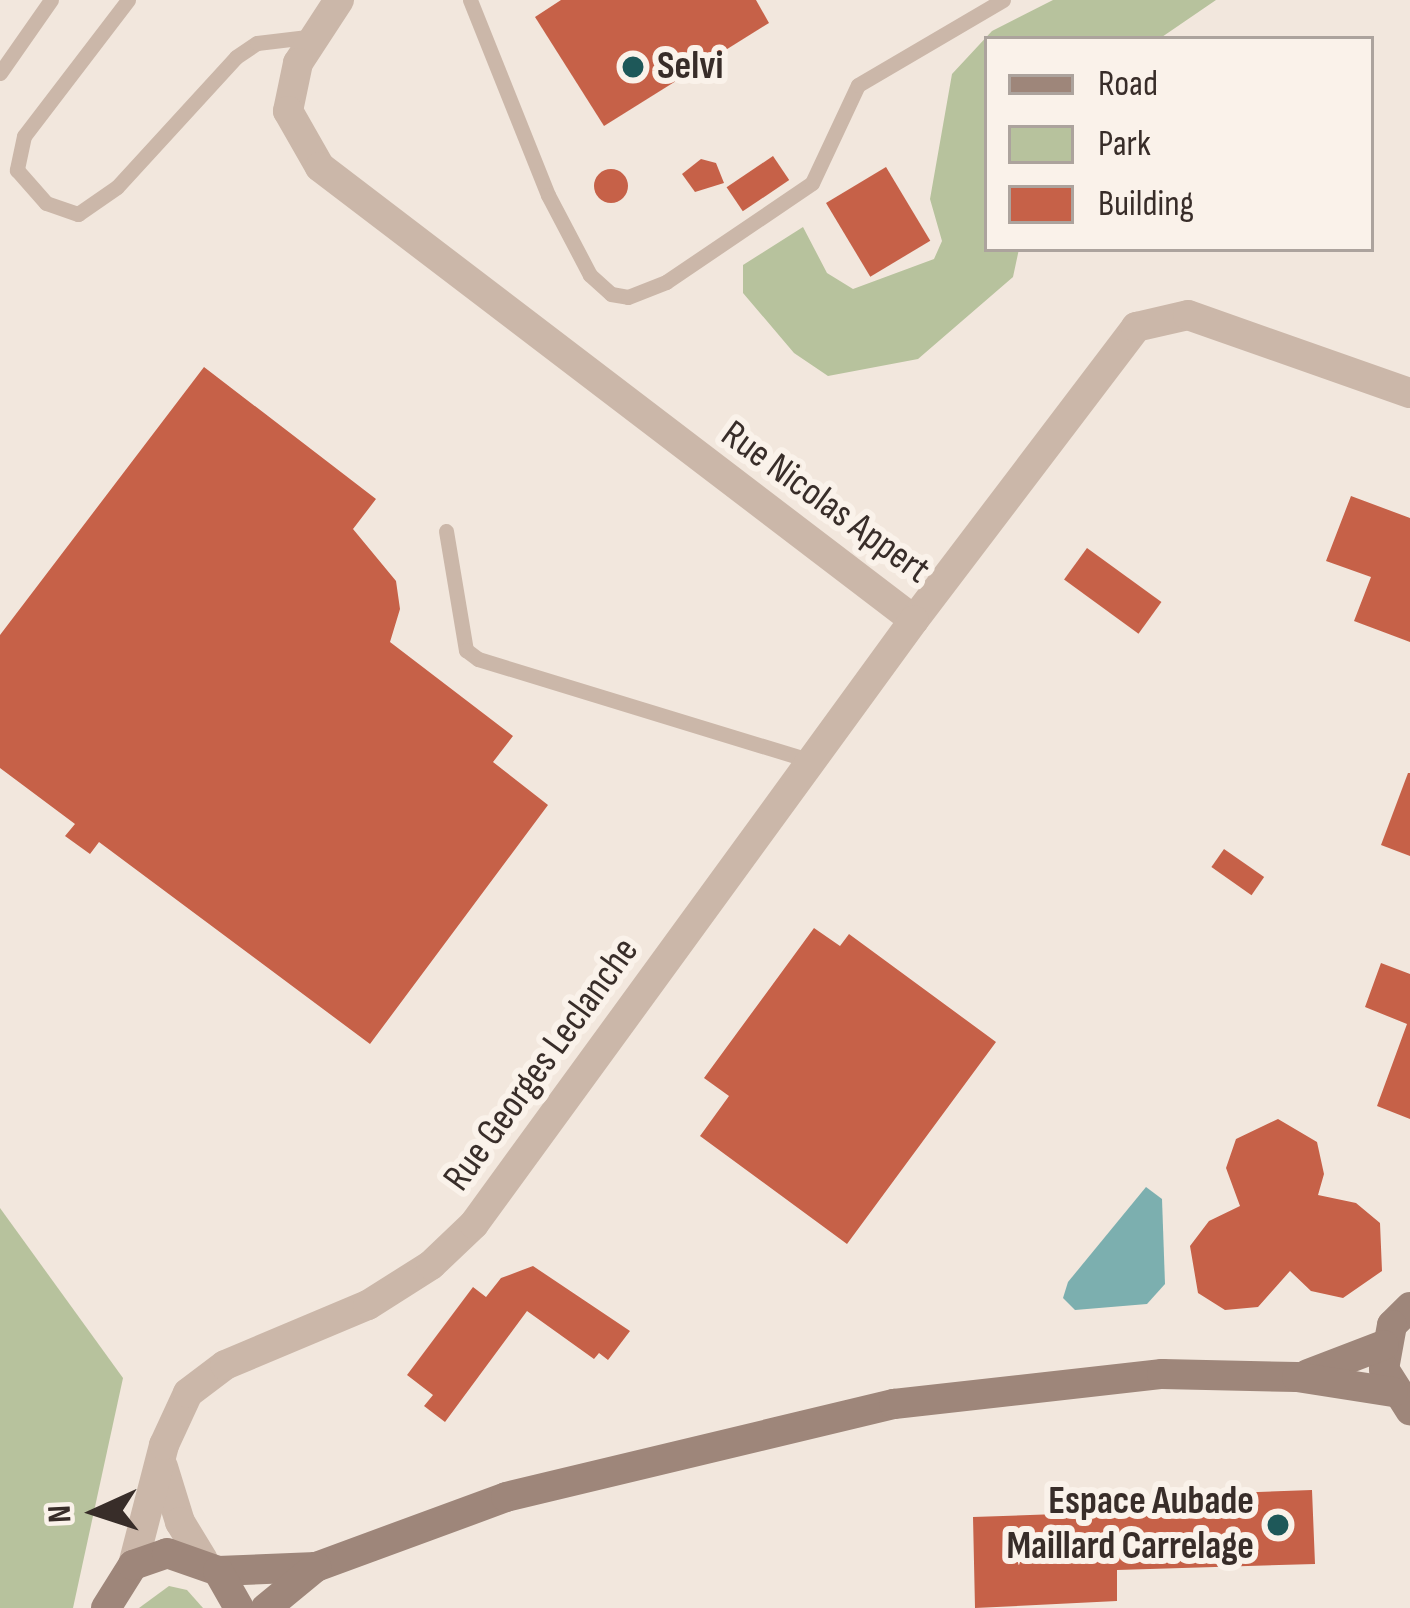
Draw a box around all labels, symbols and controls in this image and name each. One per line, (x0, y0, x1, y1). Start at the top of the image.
legend (984, 36, 1374, 252)
place label: Selvi (657, 44, 723, 90)
marker: Selvi (620, 54, 646, 80)
text: Road (1098, 63, 1158, 106)
text: Park (1098, 123, 1151, 166)
text: Building (1098, 183, 1194, 226)
street label: Rue Nicolas Appert (712, 412, 938, 594)
street label: Rue Georges Leclanche (435, 929, 649, 1201)
north arrow (36, 1452, 156, 1572)
place label: Espace Aubade Maillard Carrelage (1006, 1480, 1254, 1571)
text: N (40, 1504, 80, 1524)
marker: Espace Aubade Maillard Carrelage (1265, 1512, 1291, 1538)

